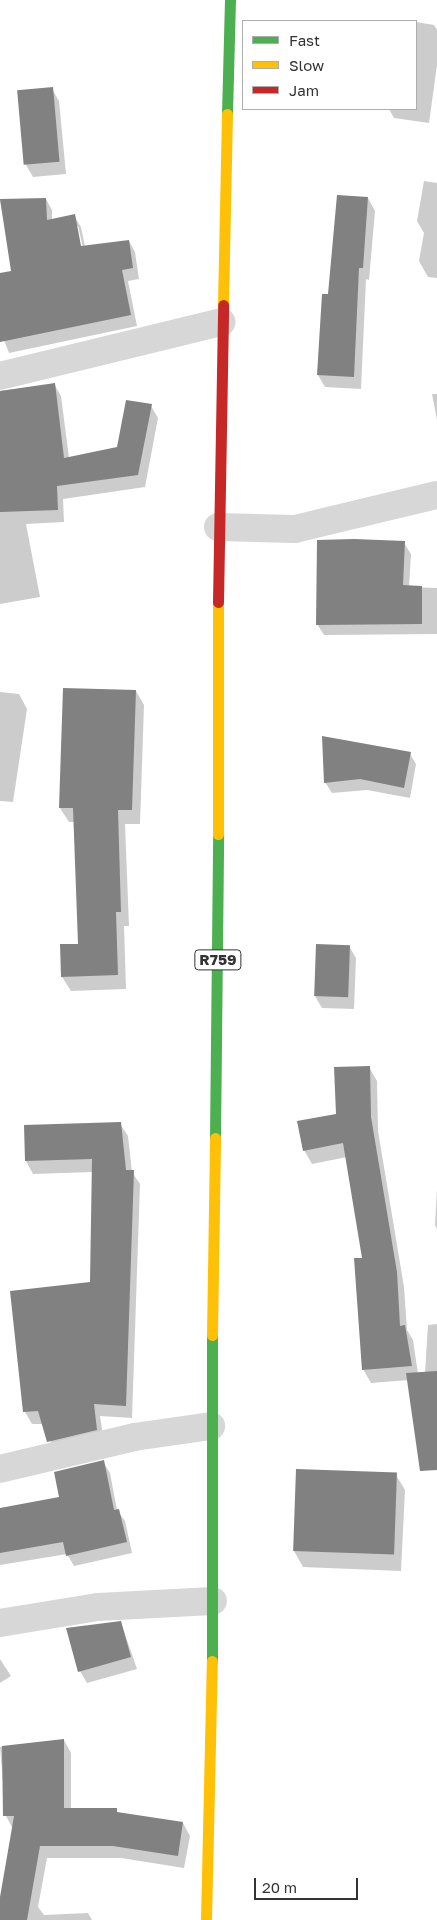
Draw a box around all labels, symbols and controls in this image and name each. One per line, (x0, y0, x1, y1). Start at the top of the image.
legend (242, 20, 417, 110)
text: Fast (289, 31, 320, 49)
text: Slow (289, 56, 324, 74)
text: Jam (289, 81, 319, 99)
road number: R759 (194, 948, 242, 972)
scale bar (257, 1868, 361, 1900)
text: 20 m (262, 1878, 297, 1896)

